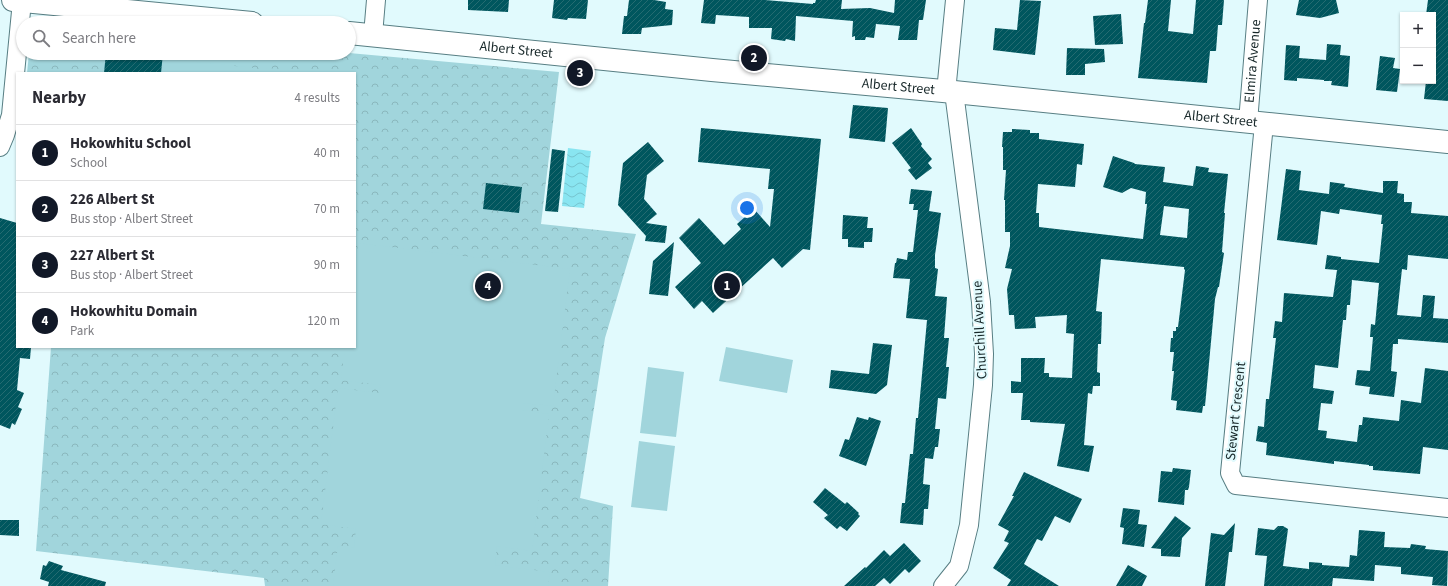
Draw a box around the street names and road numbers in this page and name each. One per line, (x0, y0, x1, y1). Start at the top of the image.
street label: Elmira Avenue (1240, 19, 1266, 104)
street label: Albert Street (479, 36, 554, 64)
street label: Albert Street (861, 74, 936, 100)
street label: Albert Street (1183, 105, 1259, 133)
street label: Churchill Avenue (967, 280, 993, 380)
street label: Stewart Crescent (1221, 360, 1251, 461)

